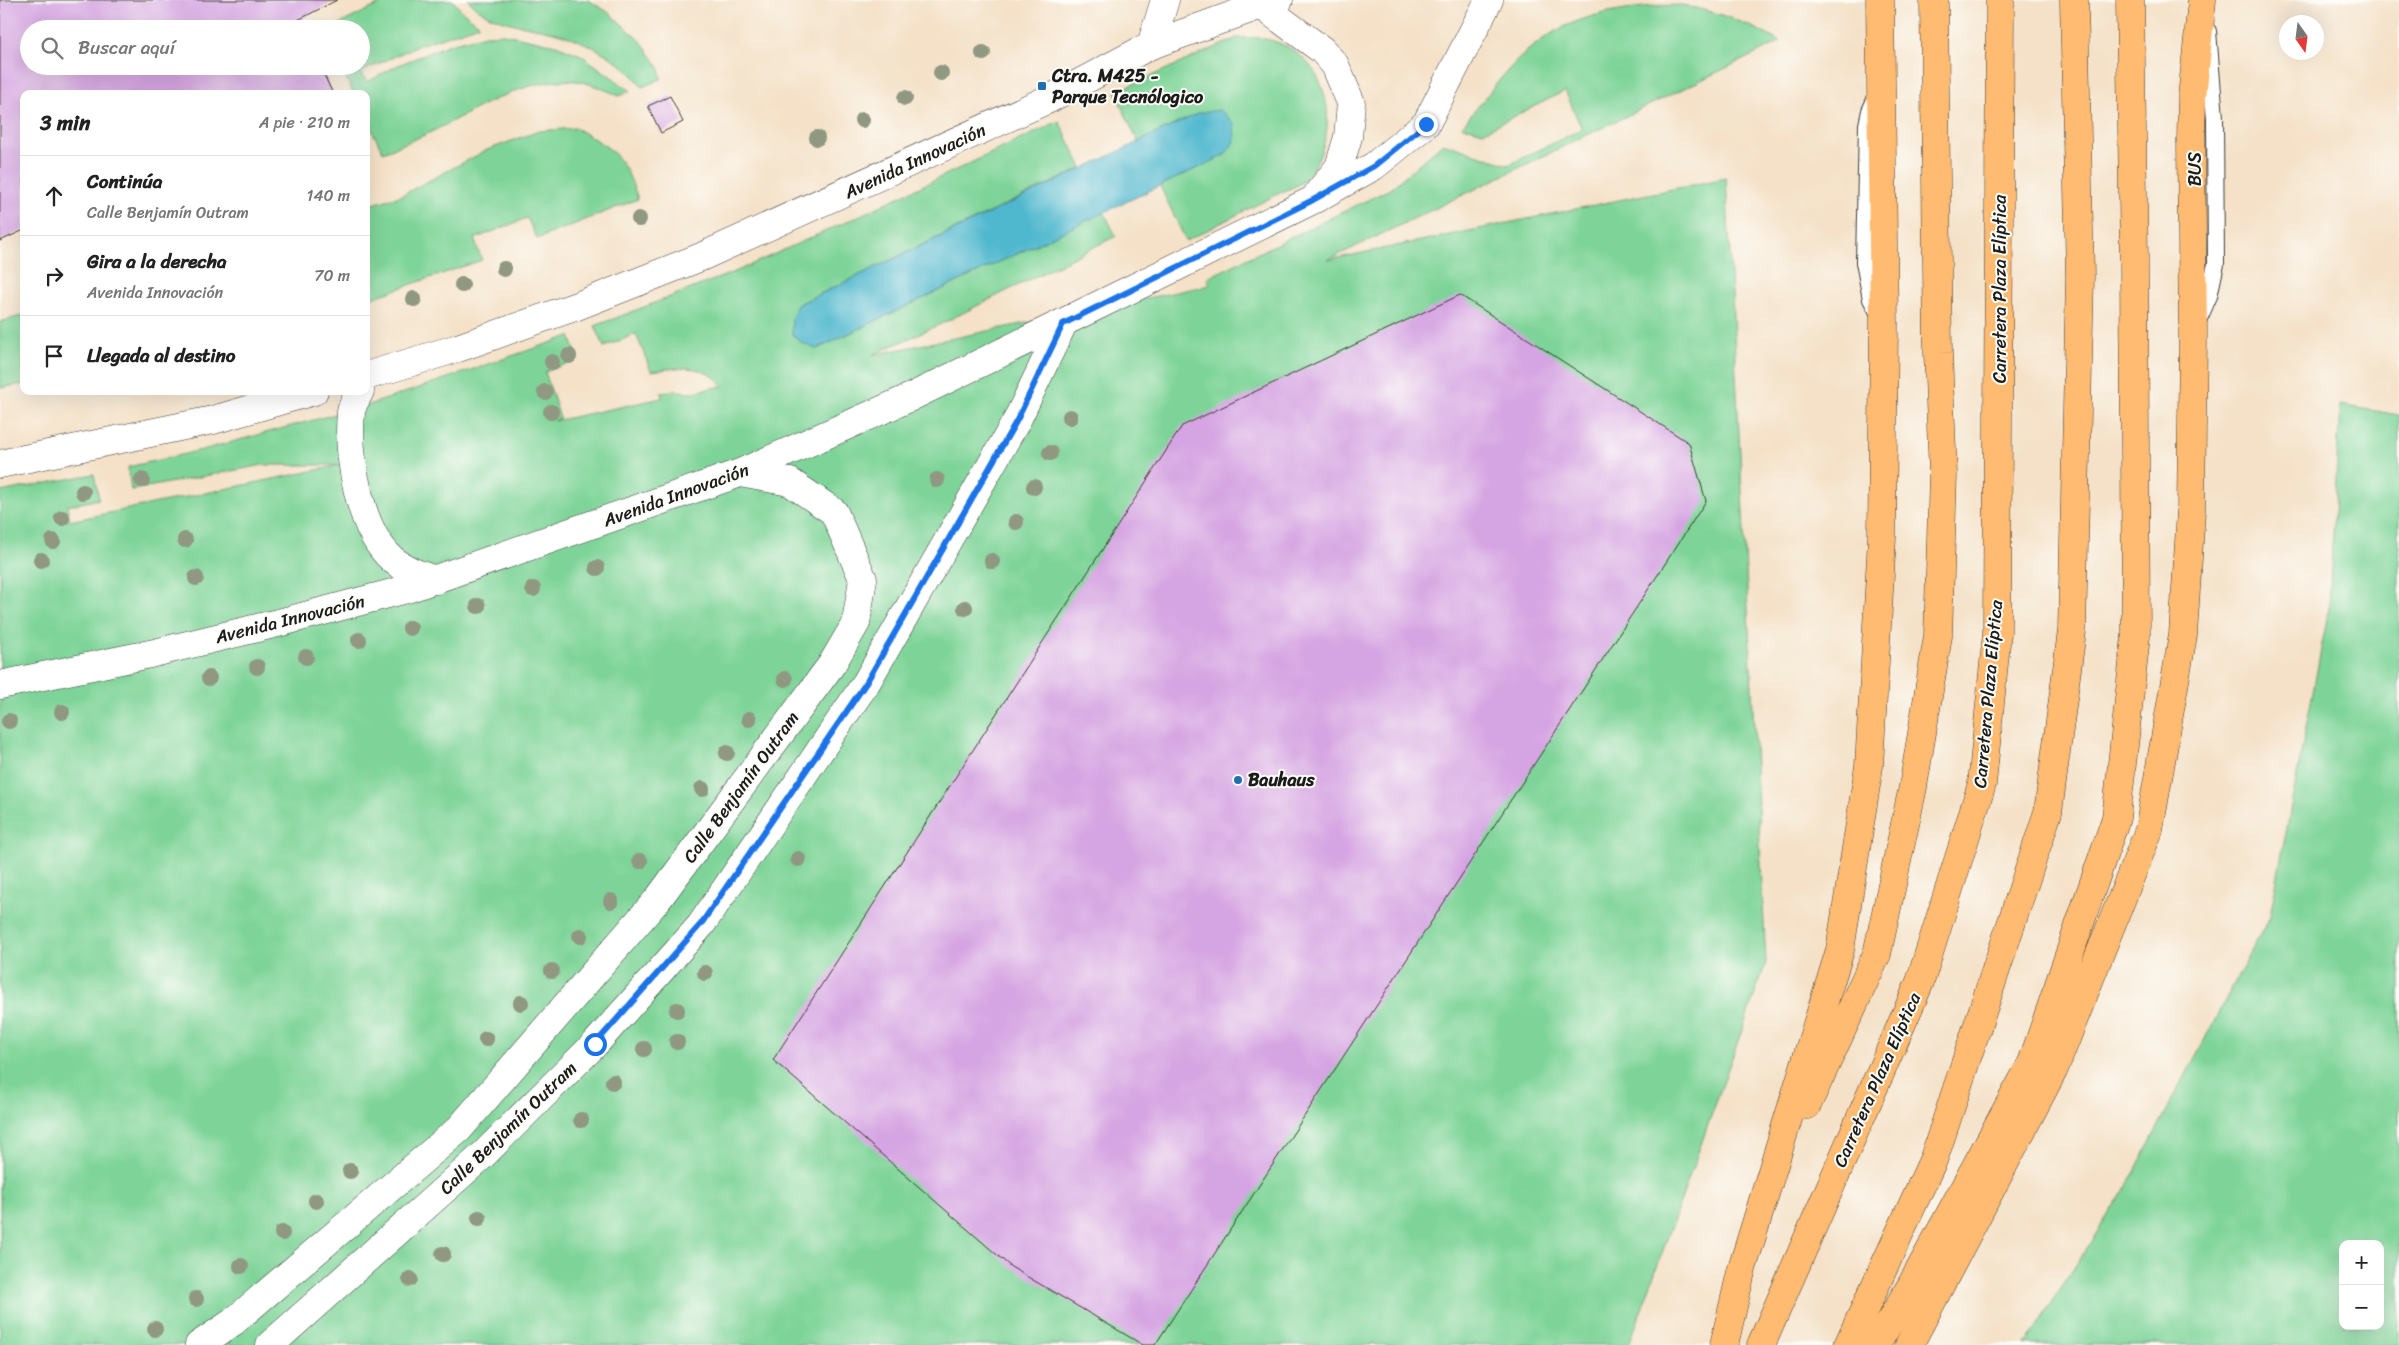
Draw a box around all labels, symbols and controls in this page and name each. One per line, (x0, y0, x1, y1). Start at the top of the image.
north arrow (2279, 15, 2324, 60)
search box (20, 20, 370, 75)
text: Buscar aquí (78, 31, 175, 64)
icon: search (38, 34, 66, 62)
place label: Ctra. M425 - Parque Tecnólogico (1051, 60, 1204, 113)
marker: Ctra. M425 - Parque Tecnólogico (1036, 80, 1048, 92)
text: 3 min (40, 104, 90, 142)
text: A pie · 210 m (259, 108, 350, 137)
route end (1415, 113, 1438, 136)
street label: Avenida Innovación (838, 114, 991, 208)
street label: BUS (2179, 152, 2211, 186)
text: Continúa (87, 165, 162, 198)
text: 140 m (307, 181, 350, 210)
icon: ahead (40, 182, 68, 210)
street label: Carretera Plaza Elíptica (1984, 194, 2016, 383)
text: Calle Benjamín Outram (87, 198, 249, 227)
text: Gira a la derecha (87, 245, 226, 278)
text: 70 m (314, 261, 350, 290)
icon: right (40, 262, 68, 290)
text: Avenida Innovación (87, 278, 223, 307)
text: Llegada al destino (87, 339, 236, 372)
icon: arrive (40, 342, 68, 370)
street label: Avenida Innovación (598, 454, 754, 537)
street label: Avenida Innovación (211, 585, 368, 653)
street label: Carretera Plaza Elíptica (1964, 598, 2012, 789)
street label: Calle Benjamín Outram (675, 704, 808, 870)
place label: Bauhaus (1248, 764, 1315, 796)
marker: Bauhaus (1232, 774, 1244, 786)
street label: Carretera Plaza Elíptica (1824, 987, 1930, 1173)
route start (584, 1033, 607, 1056)
street label: Calle Benjamín Outram (431, 1053, 585, 1203)
map controls (2339, 1240, 2384, 1330)
button: + (2339, 1240, 2384, 1285)
button: − (2339, 1285, 2384, 1330)

